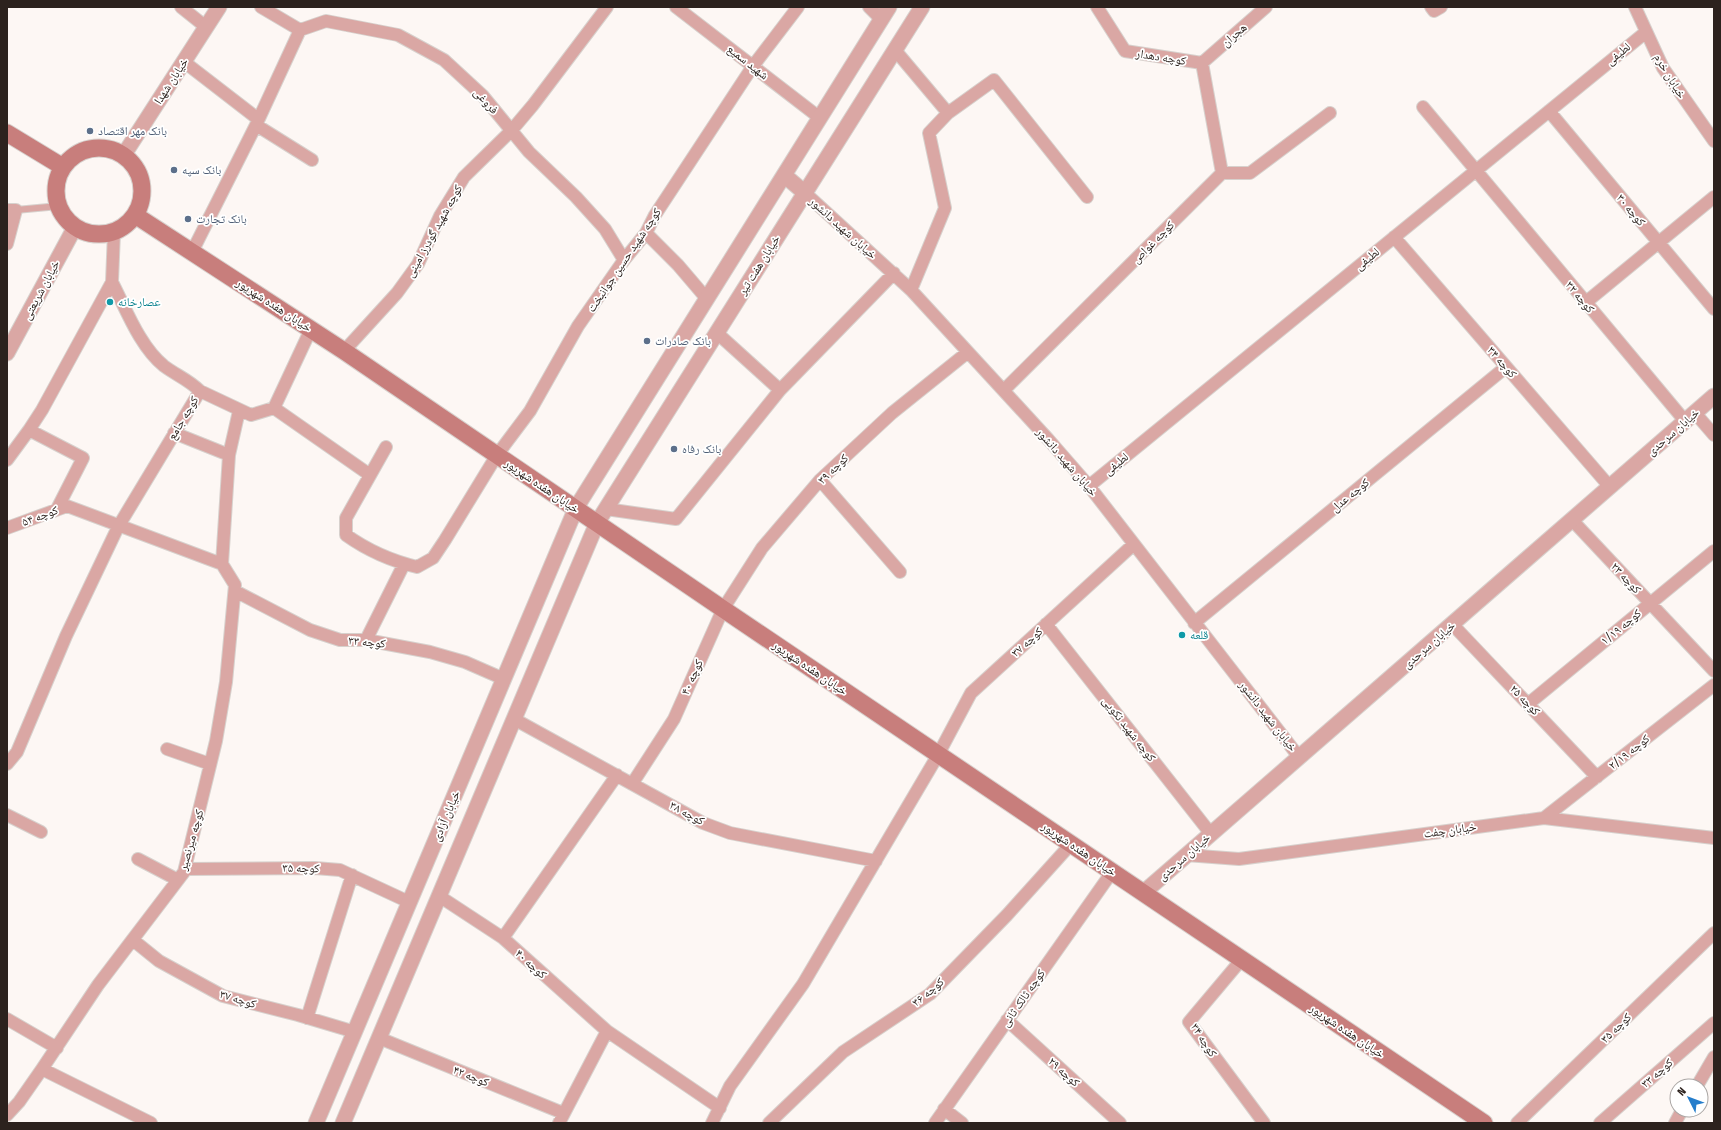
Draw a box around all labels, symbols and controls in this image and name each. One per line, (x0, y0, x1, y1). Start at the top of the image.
street label: هجران (1219, 20, 1250, 50)
street label: لطیفی (1603, 40, 1633, 68)
street label: شهید سمیع (725, 42, 771, 83)
street label: کوچه دهدار (1134, 46, 1187, 68)
street label: خیابان خرم (1650, 51, 1689, 102)
street label: خیابان شهدا (151, 55, 192, 107)
street label: فروغی (471, 85, 501, 117)
place label: بانک مهر اقتصاد (98, 124, 167, 138)
marker: بانک مهر اقتصاد (85, 126, 95, 136)
place label: بانک سپه (182, 163, 221, 177)
marker: بانک سپه (169, 165, 179, 175)
street label: کوچه شهید گودرز امینی (403, 182, 465, 280)
street label: کوچه ۳۰ (1614, 191, 1648, 229)
street label: خیابان شهید دانشور (805, 193, 880, 262)
street label: کوچه شهید حسین جوانبخت (584, 205, 664, 315)
place label: بانک تجارت (196, 212, 247, 226)
marker: بانک تجارت (183, 214, 193, 224)
street label: کوچه غواص (1129, 218, 1177, 266)
street label: خیابان هفت تیر (735, 232, 783, 299)
street label: لطیفی (1352, 245, 1382, 273)
street label: خیابان شریعتی (19, 257, 63, 322)
street label: خیابان هفده شهریور (233, 275, 315, 335)
street label: کوچه ۳۲ (1563, 278, 1597, 316)
place label: عصارخانه (118, 295, 160, 309)
marker: عصارخانه (105, 297, 115, 307)
place label: بانک صادرات (655, 334, 711, 348)
marker: بانک صادرات (642, 336, 652, 346)
street label: کوچه ۳۴ (1484, 343, 1520, 381)
street label: کوچه جامع (165, 394, 202, 442)
street label: خیابان سرحدی (1644, 405, 1703, 459)
street label: خیابان شهید دانشور (1033, 424, 1101, 499)
place label: بانک رفاه (682, 442, 721, 456)
marker: بانک رفاه (669, 444, 679, 454)
street label: لطیفی (1101, 450, 1131, 478)
street label: کوچه ۳۹ (815, 451, 851, 487)
street label: خیابان هفده شهریور (501, 455, 582, 517)
street label: کوچه عدل (1328, 475, 1372, 515)
street label: کوچه ۵۴ (20, 503, 60, 529)
street label: کوچه ۲۳ (1608, 560, 1644, 596)
street label: کوچه ۱/۱۹ (1598, 606, 1644, 648)
street label: خیابان سرحدی (1400, 618, 1459, 672)
street label: کوچه ۳۷ (1008, 624, 1046, 660)
place label: قلعه (1190, 628, 1208, 642)
marker: قلعه (1177, 630, 1187, 640)
street label: کوچه ۳۳ (348, 633, 386, 651)
street label: خیابان هفده شهریور (769, 637, 850, 699)
street label: کوچه ۴۰ (678, 657, 706, 697)
street label: خیابان شهید دانشور (1235, 677, 1300, 755)
street label: کوچه ۲۵ (1507, 682, 1543, 718)
street label: کوچه شهید نکویی (1099, 694, 1159, 764)
street label: کوچه ۲/۱۹ (1606, 732, 1652, 772)
street label: خیابان آزادی (429, 788, 463, 844)
street label: کوچه ۳۸ (667, 798, 707, 828)
street label: کوچه میرنصیر (175, 808, 207, 873)
street label: خیابان هفده شهریور (1038, 818, 1119, 880)
street label: خیابان چفت (1423, 819, 1478, 841)
street label: خیابان سرحدی (1155, 830, 1214, 884)
street label: کوچه ۳۵ (282, 861, 320, 875)
street label: کوچه ۴۰ (512, 946, 550, 982)
street label: کوچه ثالک ثانی (998, 967, 1048, 1029)
street label: کوچه ۳۶ (909, 975, 947, 1009)
street label: کوچه ۳۷ (218, 987, 258, 1011)
street label: خیابان هفده شهریور (1306, 1000, 1387, 1062)
street label: کوچه ۳۵ (1598, 1010, 1634, 1046)
street label: کوچه ۳۴ (1188, 1021, 1220, 1059)
street label: کوچه ۲۹ (1045, 1054, 1083, 1090)
street label: کوچه ۳۳ (1638, 1055, 1676, 1091)
street label: کوچه ۴۲ (451, 1063, 491, 1089)
north arrow (1669, 1078, 1709, 1118)
text: N (1675, 1085, 1689, 1098)

